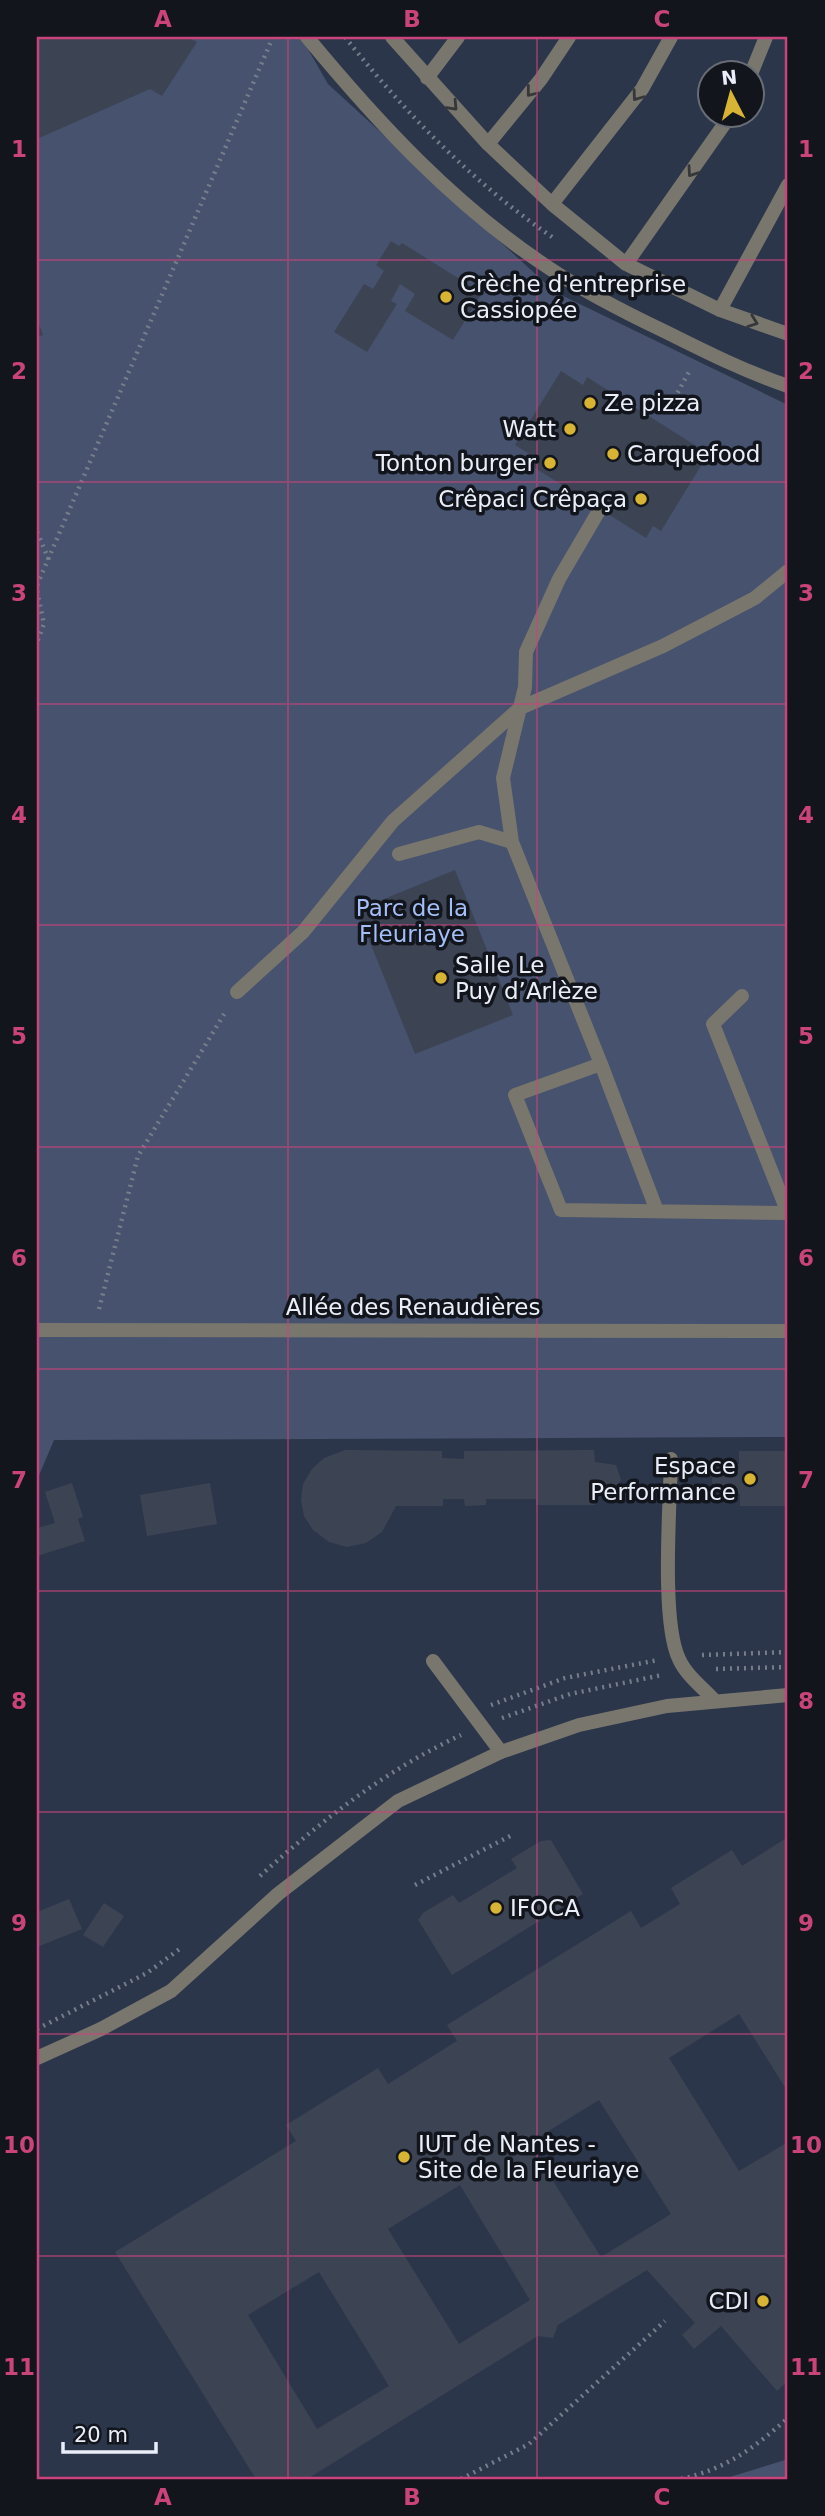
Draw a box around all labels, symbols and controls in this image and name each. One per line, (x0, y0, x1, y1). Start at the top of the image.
text: A (154, 6, 172, 32)
text: B (403, 6, 421, 32)
text: C (654, 6, 670, 32)
north arrow (696, 60, 766, 130)
text: N (720, 65, 738, 89)
one-way arrow (527, 84, 540, 97)
one-way arrow (633, 88, 645, 101)
one-way arrow (445, 98, 458, 111)
text: 1 (11, 136, 27, 162)
text: 1 (798, 136, 814, 162)
one-way arrow (687, 165, 700, 178)
place label: Crèche d'entreprise Cassiopée (460, 271, 686, 323)
marker: Crèche d'entreprise Cassiopée (438, 289, 454, 305)
one-way arrow (747, 314, 759, 328)
text: 2 (11, 358, 27, 384)
text: 2 (798, 358, 814, 384)
place label: Ze pizza (604, 390, 700, 416)
marker: Ze pizza (582, 395, 598, 411)
place label: Watt (503, 416, 556, 442)
marker: Watt (562, 421, 578, 437)
place label: Carquefood (627, 441, 760, 467)
marker: Carquefood (605, 446, 621, 462)
place label: Tonton burger (375, 450, 537, 476)
marker: Tonton burger (542, 455, 558, 471)
place label: Crêpaci Crêpaça (438, 486, 627, 512)
marker: Crêpaci Crêpaça (633, 491, 649, 507)
text: 3 (11, 580, 27, 606)
text: 3 (798, 580, 814, 606)
text: 4 (11, 802, 27, 828)
text: 4 (798, 802, 814, 828)
park label: Parc de la Fleuriaye (356, 895, 468, 947)
place label: Salle Le Puy d’Arlèze (455, 952, 598, 1004)
marker: Salle Le Puy d’Arlèze (433, 970, 449, 986)
text: 5 (11, 1023, 27, 1049)
text: 5 (798, 1023, 814, 1049)
text: 6 (11, 1245, 27, 1271)
text: 6 (798, 1245, 814, 1271)
street label: Allée des Renaudières (286, 1294, 540, 1320)
place label: Espace Performance (590, 1453, 736, 1505)
text: 7 (11, 1467, 27, 1493)
text: 7 (798, 1467, 814, 1493)
marker: Espace Performance (742, 1471, 758, 1487)
text: 8 (11, 1688, 27, 1714)
text: 8 (798, 1688, 814, 1714)
place label: IFOCA (510, 1895, 580, 1921)
marker: IFOCA (488, 1900, 504, 1916)
text: 9 (11, 1910, 27, 1936)
text: 9 (798, 1910, 814, 1936)
place label: IUT de Nantes - Site de la Fleuriaye (418, 2131, 639, 2183)
text: 10 (3, 2132, 35, 2158)
text: 10 (790, 2132, 822, 2158)
marker: IUT de Nantes - Site de la Fleuriaye (396, 2149, 412, 2165)
place label: CDI (708, 2288, 749, 2314)
marker: CDI (755, 2293, 771, 2309)
text: 11 (3, 2354, 35, 2380)
text: 11 (790, 2354, 822, 2380)
scale bar (63, 2411, 156, 2455)
text: 20 m (74, 2423, 128, 2447)
text: A (154, 2484, 172, 2510)
text: B (403, 2484, 421, 2510)
text: C (654, 2484, 670, 2510)

